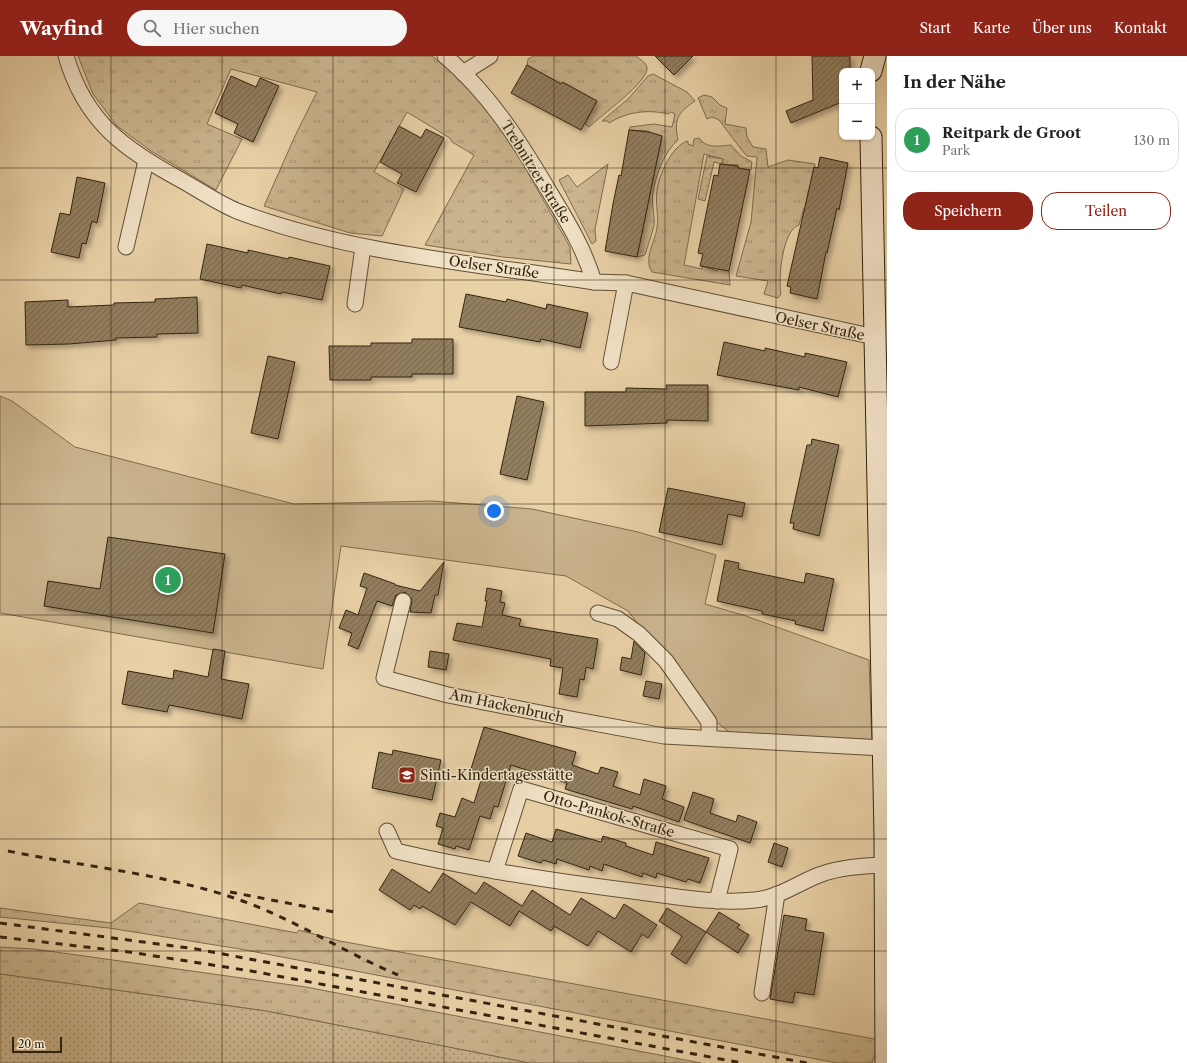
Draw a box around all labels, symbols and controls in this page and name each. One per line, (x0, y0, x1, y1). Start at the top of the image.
search box (127, 10, 407, 46)
text: Wayfind (20, 17, 103, 40)
icon: search (141, 17, 163, 39)
text: Hier suchen (173, 19, 260, 38)
text: Start (919, 19, 951, 37)
text: Karte (973, 19, 1010, 37)
text: Über uns (1032, 19, 1092, 37)
text: Kontakt (1114, 19, 1167, 37)
map controls (839, 68, 875, 140)
button: + (839, 68, 875, 104)
text: In der Nähe (903, 72, 1006, 92)
button: − (839, 104, 875, 140)
street label: Trebnitzer Straße (497, 117, 575, 227)
text: Reitpark de Groot (942, 123, 1081, 142)
text: 1 (914, 132, 920, 148)
text: 130 m (1134, 132, 1170, 148)
text: Park (942, 142, 970, 158)
button: Speichern (903, 192, 1033, 230)
button: Teilen (1041, 192, 1171, 230)
street label: Oelser Straße (448, 252, 540, 282)
street label: Oelser Straße (774, 308, 867, 344)
your location (484, 501, 504, 521)
pin: 1 (155, 565, 181, 595)
street label: Am Hackenbruch (447, 685, 566, 727)
school or university icon: Sinti-Kindertagesstätte (397, 765, 417, 785)
place label: Sinti-Kindertagesstätte (420, 766, 573, 784)
street label: Otto-Pankok-Straße (541, 787, 677, 841)
scale bar (12, 1035, 62, 1054)
text: 20 m (18, 1037, 44, 1051)

